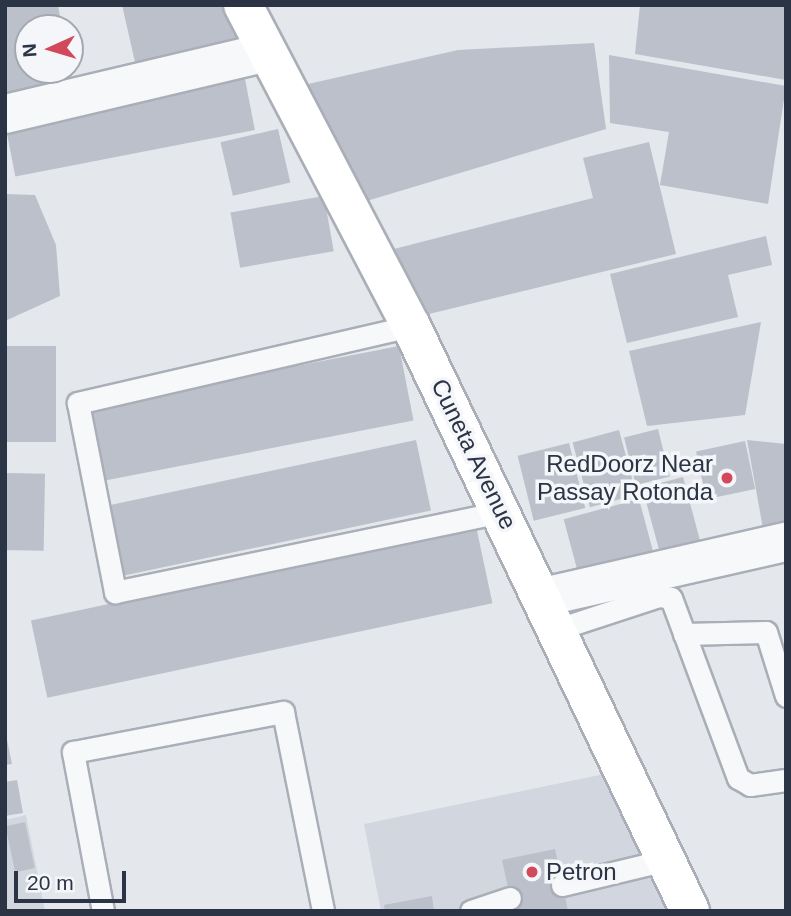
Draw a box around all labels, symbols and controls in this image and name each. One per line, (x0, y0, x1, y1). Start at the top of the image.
north arrow (14, 14, 84, 84)
text: N (19, 43, 41, 58)
street label: Cuneta Avenue (425, 374, 523, 534)
place label: RedDoorz Near Passay Rotonda (537, 450, 713, 506)
marker: RedDoorz Near Passay Rotonda (719, 470, 735, 486)
scale bar (18, 856, 130, 900)
place label: Petron (546, 858, 617, 886)
marker: Petron (524, 864, 540, 880)
text: 20 m (27, 871, 74, 894)

